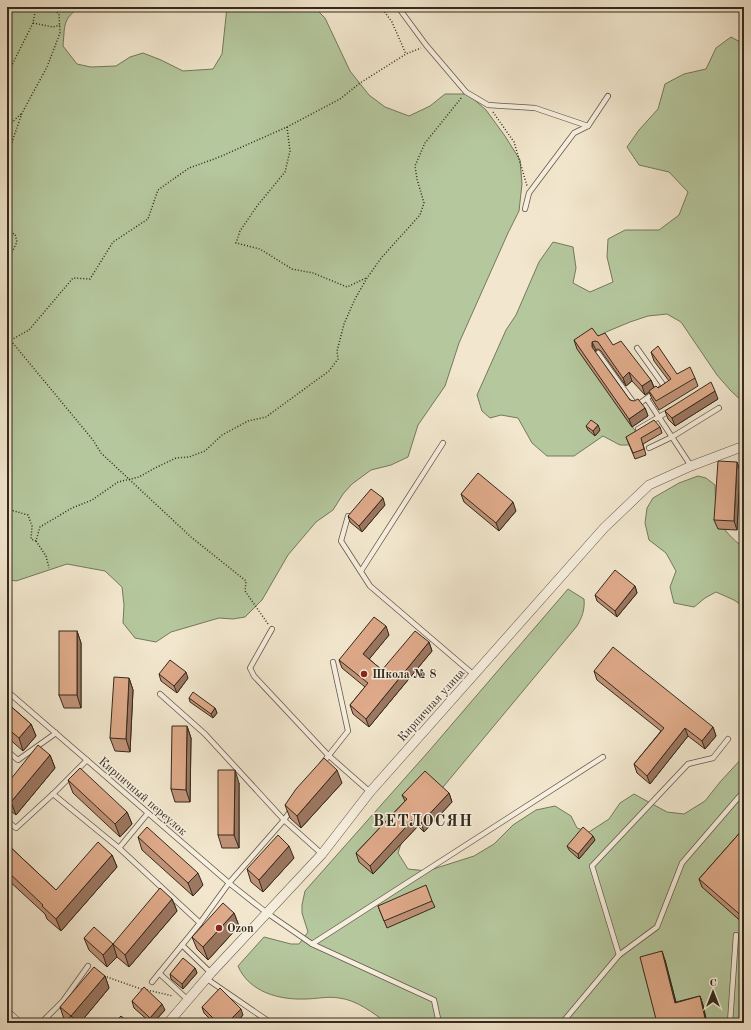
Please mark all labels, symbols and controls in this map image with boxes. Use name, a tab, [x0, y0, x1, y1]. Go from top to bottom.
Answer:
street label: Кирпичная улица	[396, 667, 467, 744]
marker: Школа № 8	[359, 669, 369, 679]
place label: Школа № 8	[372, 669, 437, 681]
street label: Кирпичный переулок	[96, 755, 189, 838]
district label: ВЕТЛОСЯН	[373, 814, 473, 830]
marker: Ozon	[214, 923, 224, 933]
place label: Ozon	[227, 923, 254, 935]
north arrow	[693, 972, 733, 1012]
text: С	[709, 978, 717, 989]

